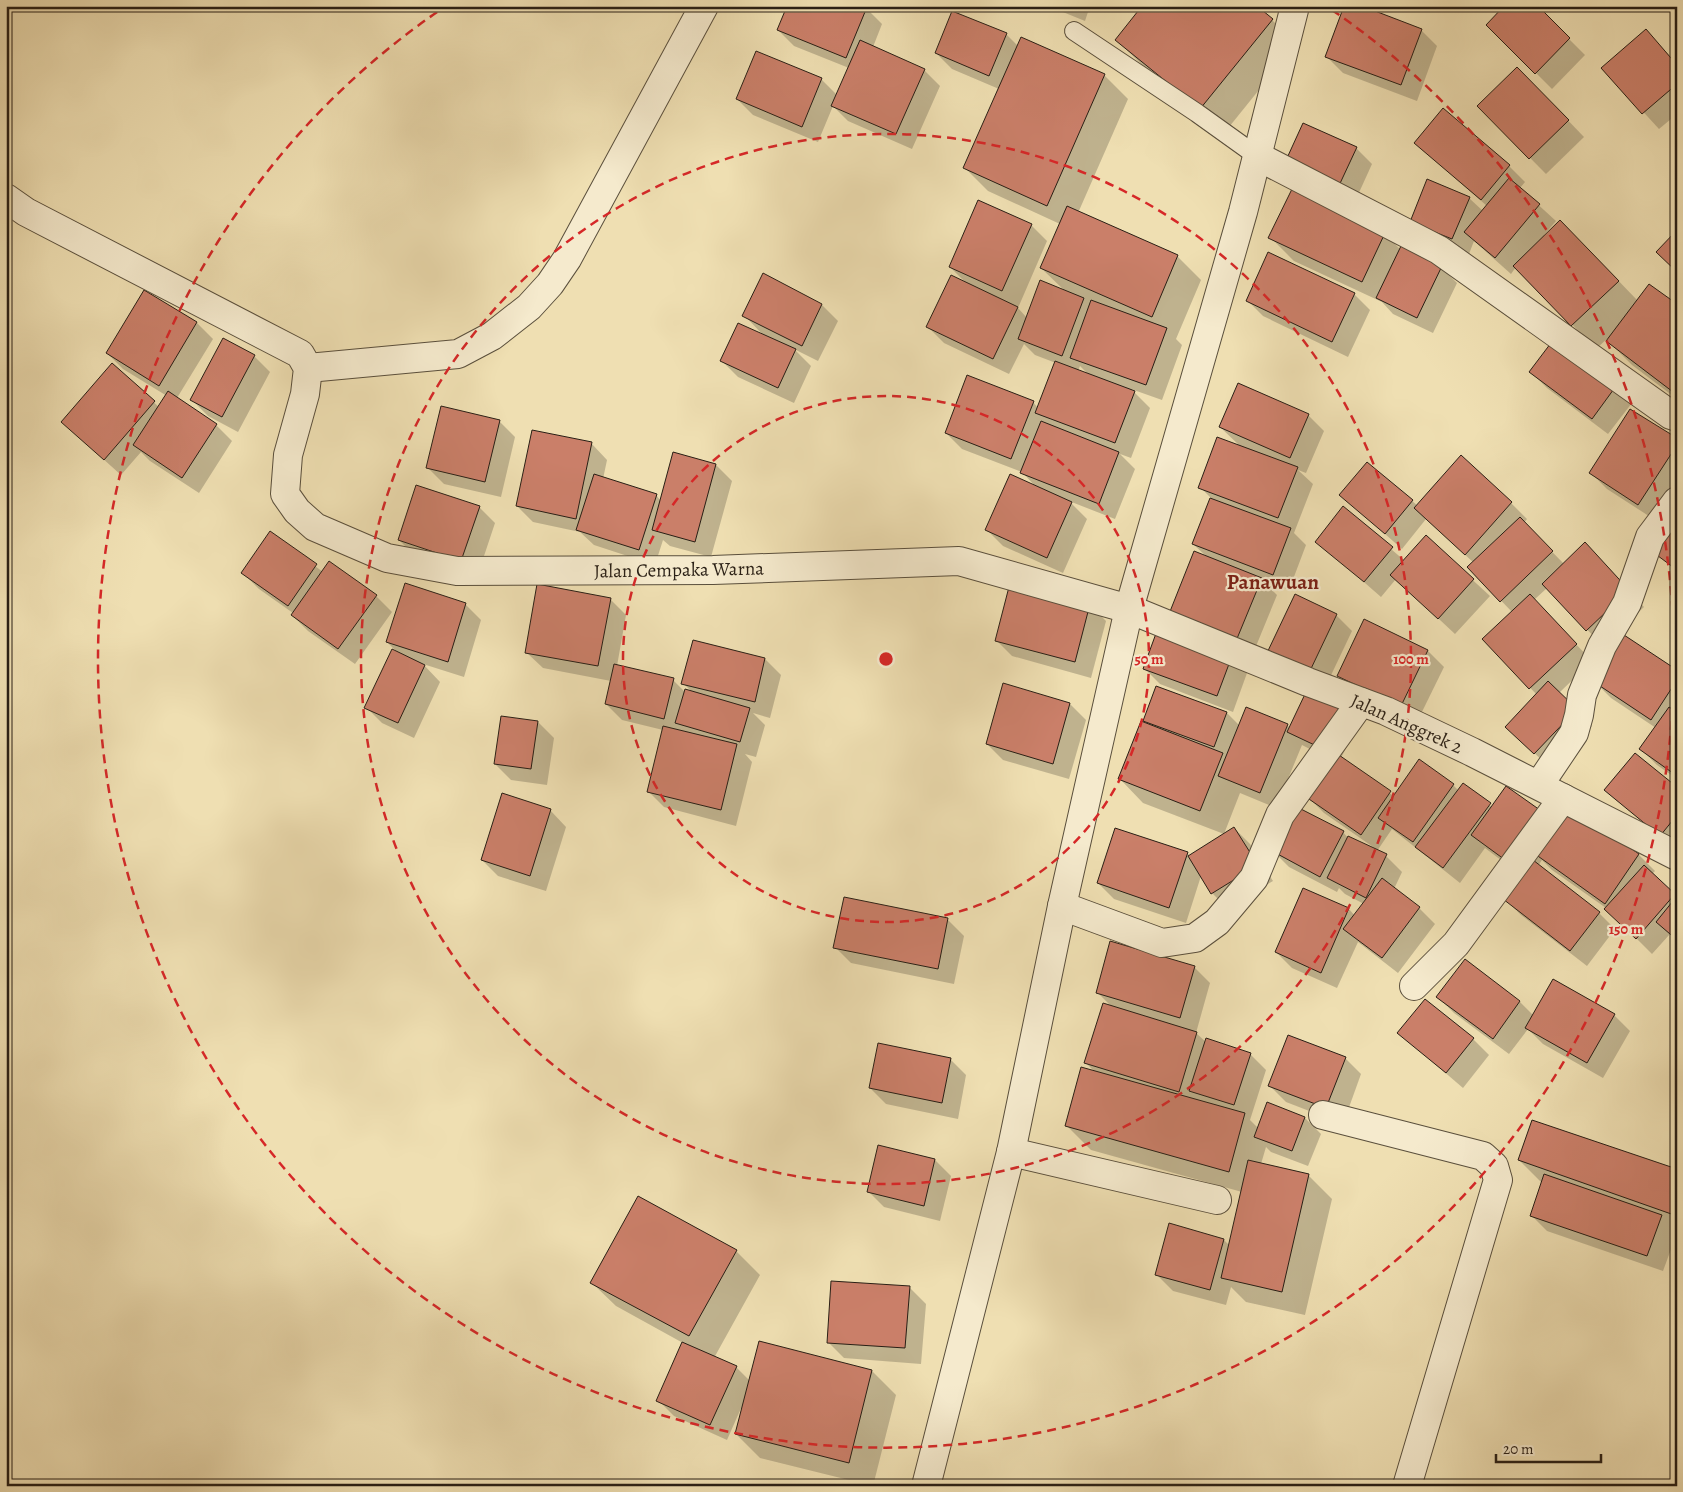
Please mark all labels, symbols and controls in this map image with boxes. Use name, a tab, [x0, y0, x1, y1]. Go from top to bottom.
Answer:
street label: Jalan Cempaka Warna	[594, 556, 764, 584]
district label: Panawuan	[1227, 568, 1319, 596]
text: 50 m	[1134, 649, 1164, 669]
text: 100 m	[1393, 649, 1429, 669]
centre of rings	[877, 650, 895, 668]
street label: Jalan Anggrek 2	[1346, 688, 1467, 760]
text: 150 m	[1609, 919, 1644, 939]
scale bar	[1496, 1432, 1600, 1464]
text: 20 m	[1503, 1439, 1534, 1459]

